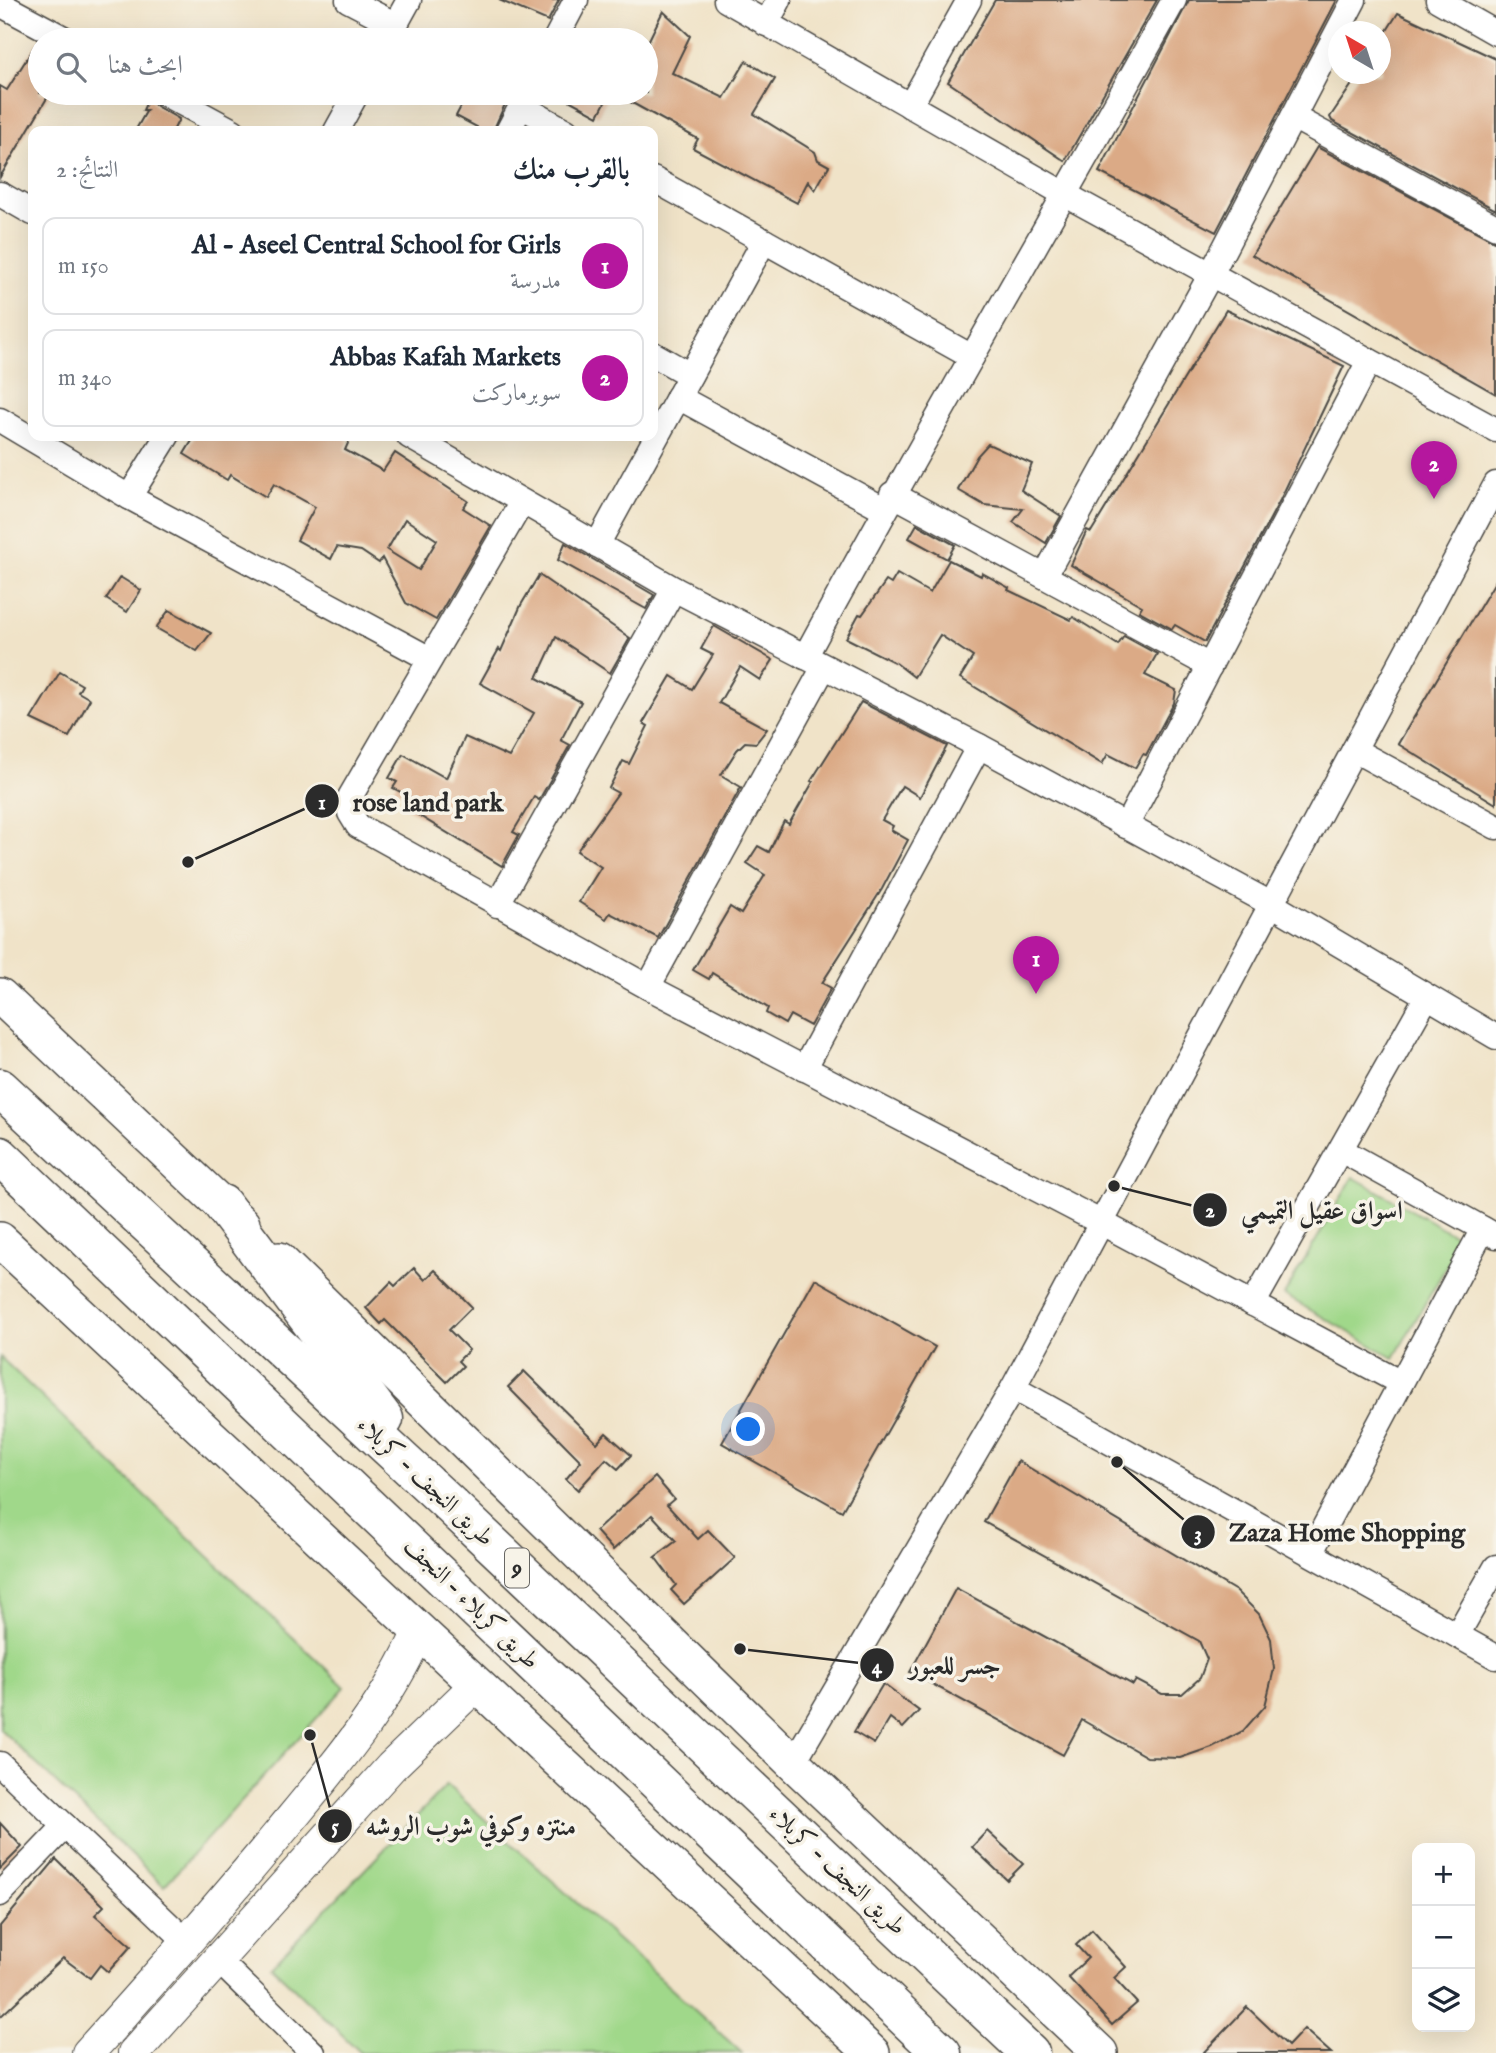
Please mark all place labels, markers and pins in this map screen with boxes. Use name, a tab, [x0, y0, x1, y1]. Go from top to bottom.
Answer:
pin: 2	[1411, 441, 1457, 499]
callout: rose land park	[304, 778, 518, 825]
pin: 1	[1013, 936, 1059, 994]
callout: اسواق عقيل التميمي	[1192, 1186, 1417, 1233]
callout: Zaza Home Shopping	[1180, 1509, 1479, 1556]
callout: جسر للعبور	[860, 1642, 1015, 1689]
callout: منتزه وكوفي شوب الروشه	[317, 1802, 590, 1849]

